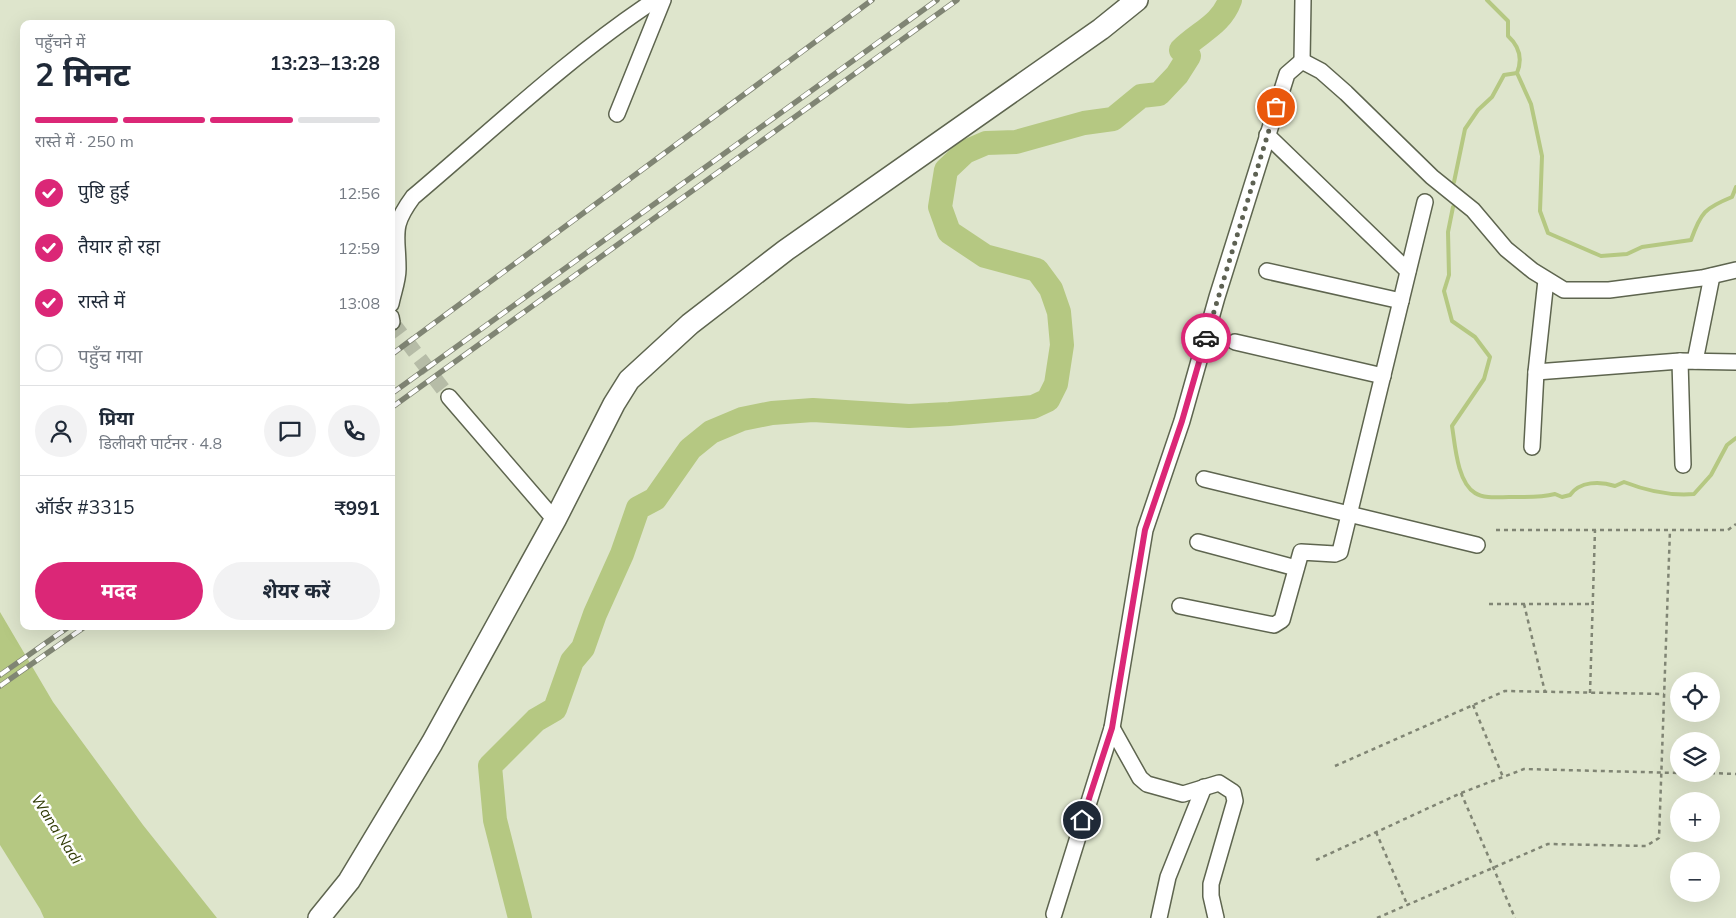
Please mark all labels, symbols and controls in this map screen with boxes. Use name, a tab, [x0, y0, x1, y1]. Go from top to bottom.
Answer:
text: पहुँचने में	[35, 32, 85, 52]
text: 13:23–13:28	[270, 51, 380, 75]
text: 2 मिनट	[35, 54, 130, 94]
pin	[1255, 86, 1297, 128]
icon: bag	[1262, 93, 1290, 121]
text: रास्ते में · 250 m	[35, 131, 134, 151]
icon: check	[35, 179, 63, 207]
text: पुष्टि हुई	[78, 179, 129, 203]
text: 12:56	[338, 183, 380, 203]
icon: check	[35, 234, 63, 262]
text: तैयार हो रहा	[78, 234, 160, 258]
text: 12:59	[338, 238, 380, 258]
icon: check	[35, 289, 63, 317]
text: रास्ते में	[78, 289, 125, 313]
text: 13:08	[338, 293, 380, 313]
courier	[1181, 313, 1231, 363]
icon: car	[1192, 324, 1220, 352]
text: पहुँच गया	[78, 344, 143, 368]
button: person	[35, 405, 87, 457]
button: chat	[264, 405, 316, 457]
button: phone	[328, 405, 380, 457]
text: प्रिया	[99, 406, 134, 430]
text: डिलीवरी पार्टनर · 4.8	[99, 433, 222, 453]
text: ऑर्डर #3315	[35, 495, 134, 519]
text: ₹991	[334, 496, 380, 520]
button: मदद	[35, 562, 203, 620]
button: शेयर करें	[213, 562, 380, 620]
map controls	[1670, 672, 1720, 902]
button: locate	[1670, 672, 1720, 722]
button: layers	[1670, 732, 1720, 782]
water label: Wana Nadi	[27, 791, 87, 868]
button: +	[1670, 792, 1720, 842]
pin	[1061, 799, 1103, 841]
icon: home	[1068, 806, 1096, 834]
button: −	[1670, 852, 1720, 902]

